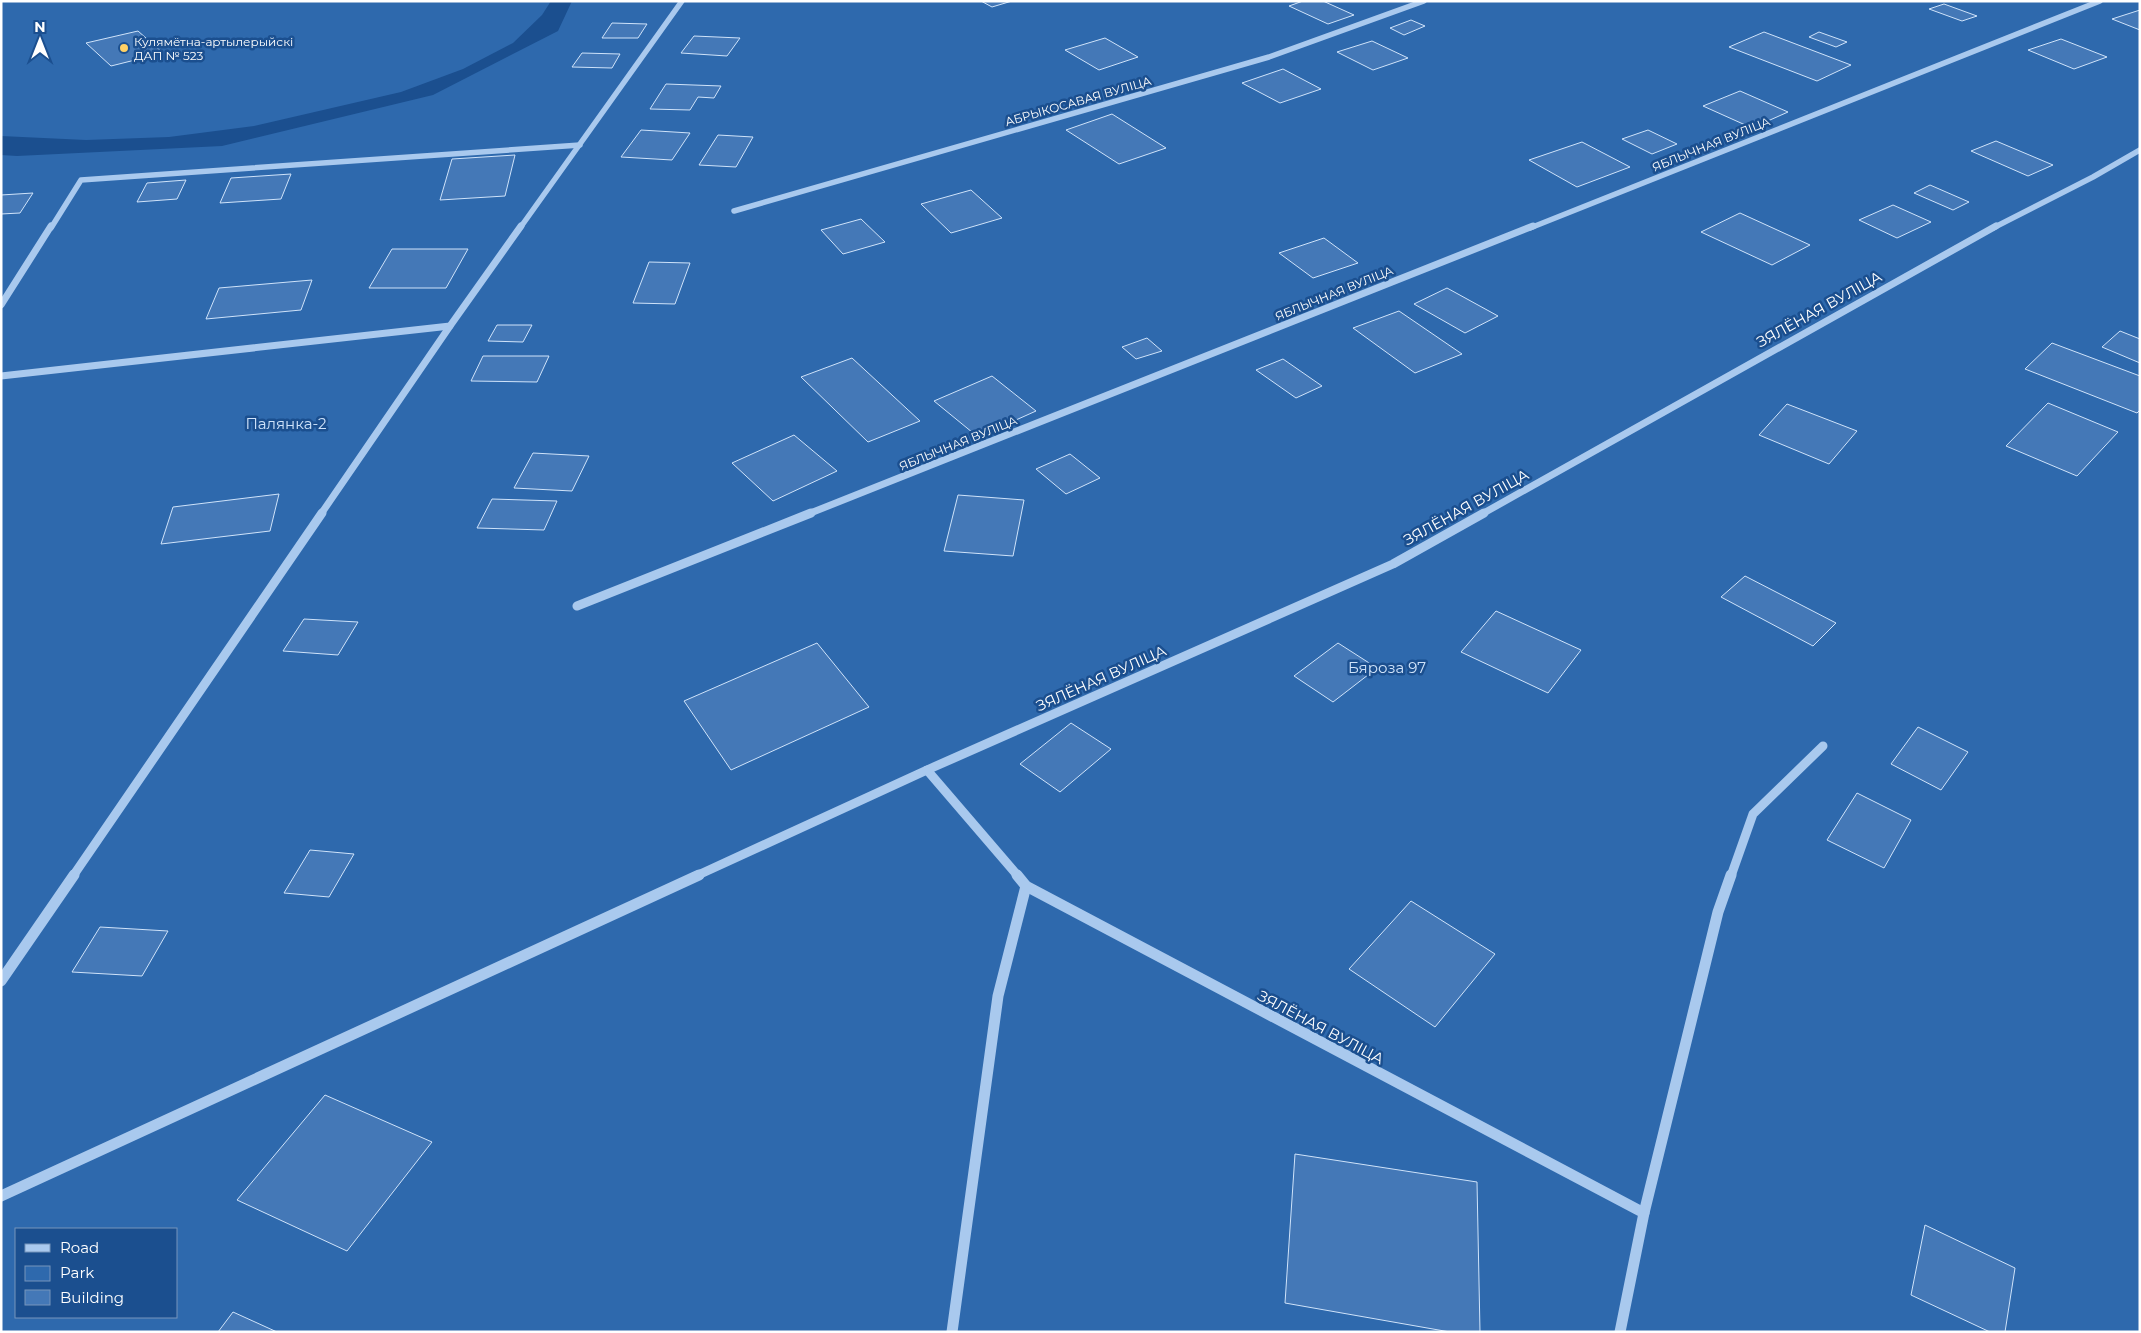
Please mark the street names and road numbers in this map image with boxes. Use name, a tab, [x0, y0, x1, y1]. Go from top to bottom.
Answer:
street label: АБРЫКОСАВАЯ ВУЛІЦА	[1003, 73, 1153, 129]
street label: ЯБЛЫЧНАЯ ВУЛІЦА	[1650, 113, 1772, 175]
street label: ЯБЛЫЧНАЯ ВУЛІЦА	[1273, 262, 1395, 324]
street label: ЗЯЛЁНАЯ ВУЛІЦА	[1753, 267, 1885, 351]
street label: ЯБЛЫЧНАЯ ВУЛІЦА	[897, 412, 1019, 474]
street label: ЗЯЛЁНАЯ ВУЛІЦА	[1400, 465, 1532, 549]
street label: ЗЯЛЁНАЯ ВУЛІЦА	[1033, 641, 1169, 715]
street label: ЗЯЛЁНАЯ ВУЛІЦА	[1255, 986, 1387, 1068]

